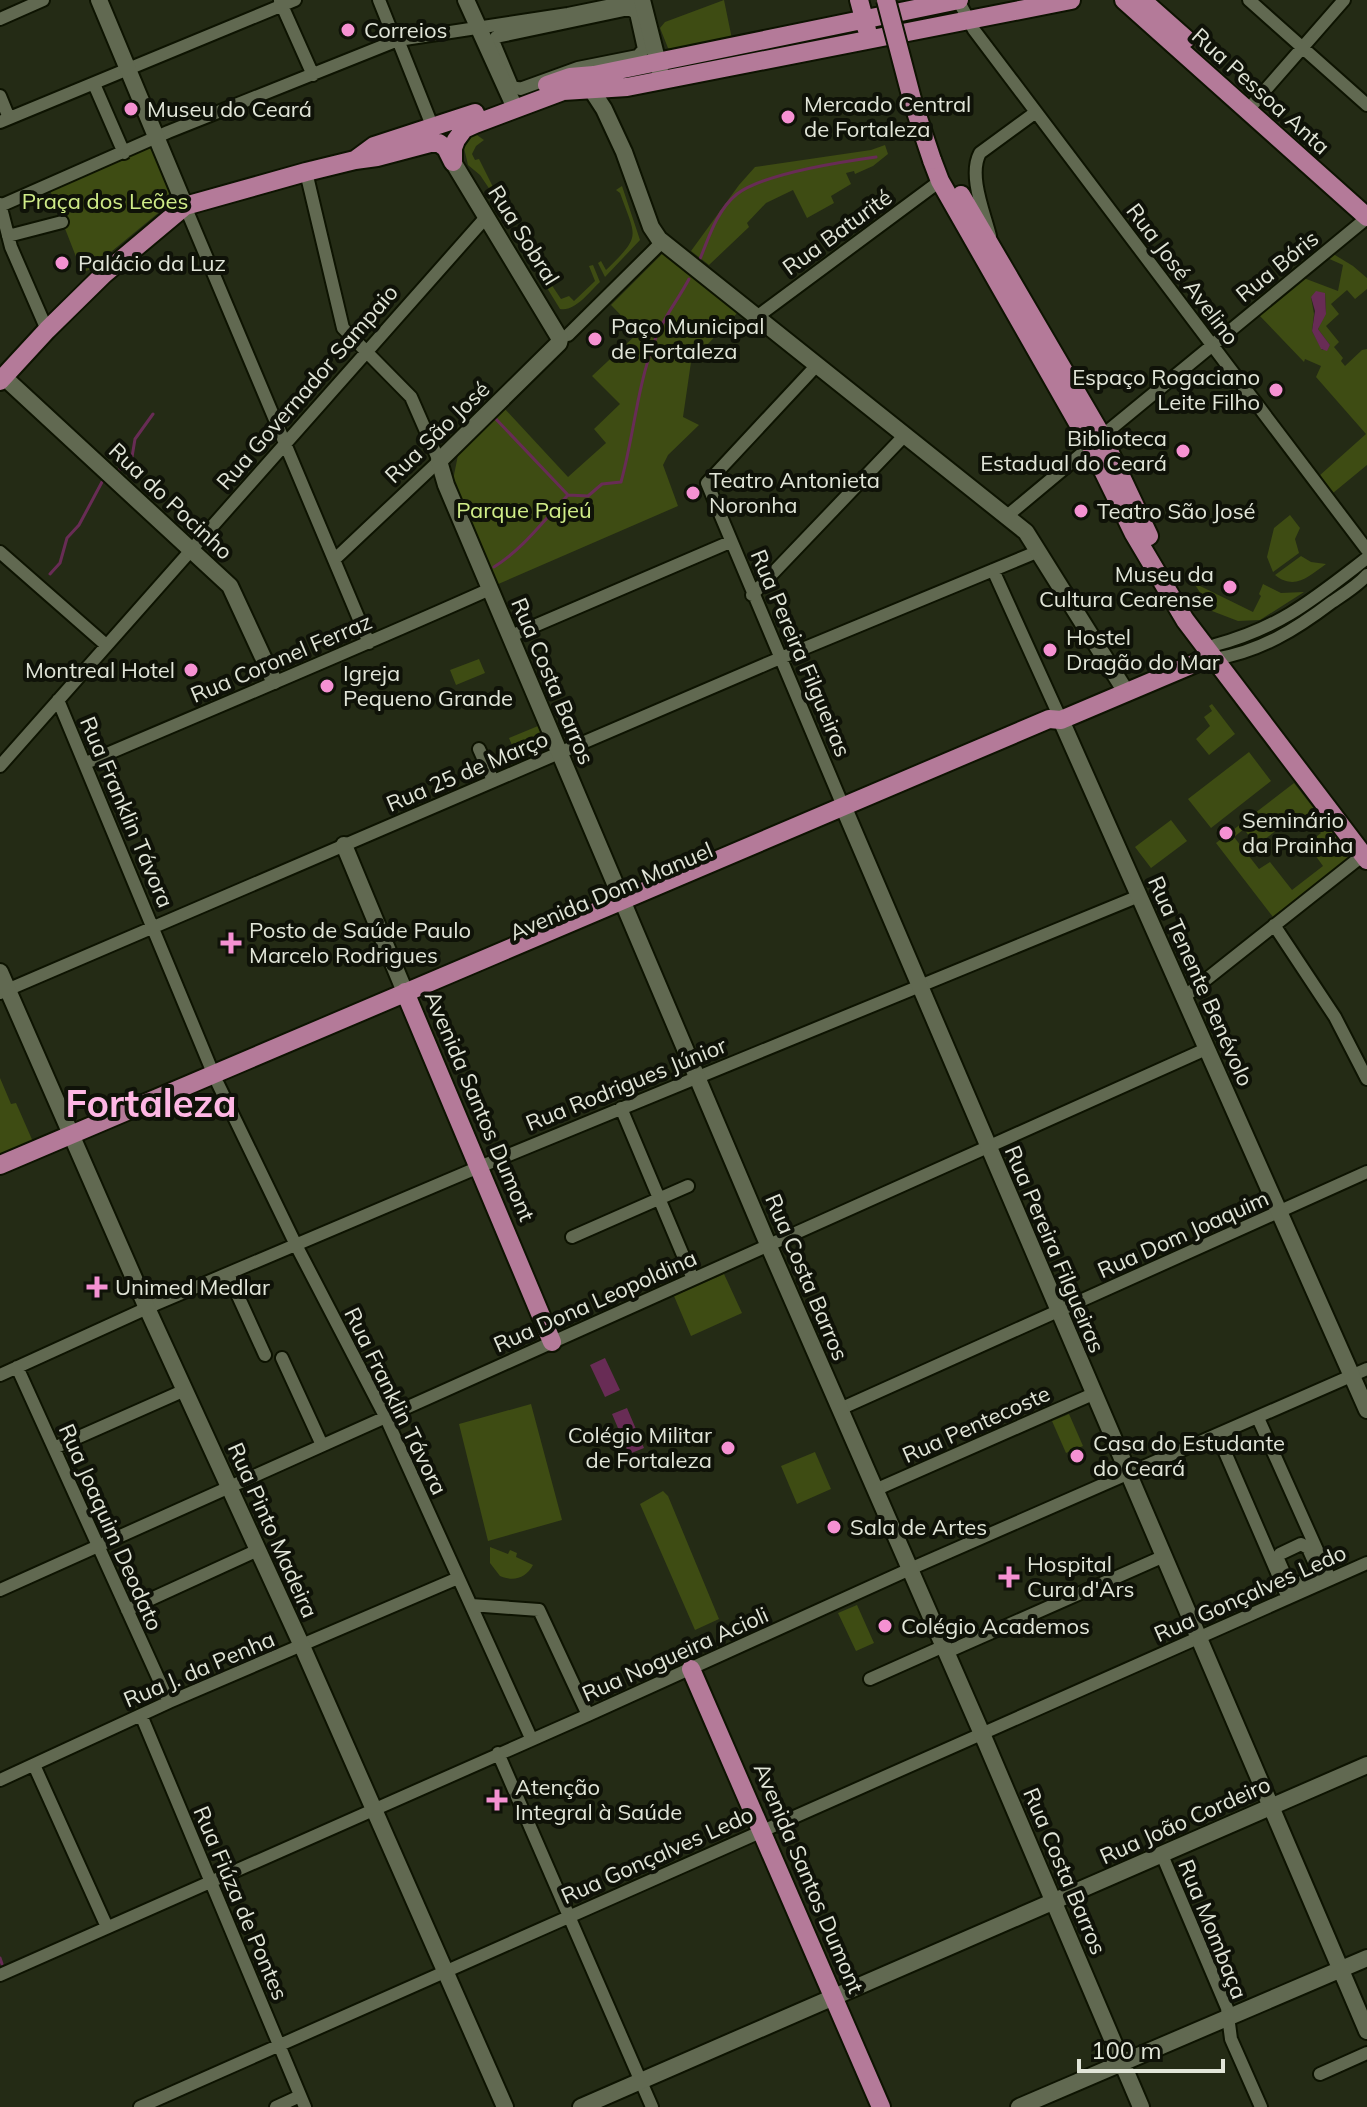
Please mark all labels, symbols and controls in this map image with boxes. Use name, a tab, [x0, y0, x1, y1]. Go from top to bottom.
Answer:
place label: Correios	[364, 16, 447, 44]
marker: Correios	[339, 21, 357, 39]
street label: Rua Pessoa Anta	[1186, 22, 1336, 160]
place label: Mercado Central de Fortaleza	[804, 90, 971, 143]
place label: Museu do Ceará	[147, 95, 312, 123]
marker: Museu do Ceará	[122, 100, 140, 118]
marker: Mercado Central de Fortaleza	[779, 108, 797, 126]
street label: Rua Sobral	[482, 180, 566, 290]
street label: Rua Baturité	[777, 183, 897, 281]
park label: Praça dos Leões	[22, 187, 188, 215]
street label: Rua José Avelino	[1121, 198, 1245, 350]
street label: Rua Bóris	[1230, 224, 1324, 308]
place label: Palácio da Luz	[78, 249, 226, 277]
marker: Palácio da Luz	[53, 254, 71, 272]
street label: Rua Governador Sampaio	[210, 279, 404, 495]
place label: Paço Municipal de Fortaleza	[611, 312, 764, 365]
marker: Paço Municipal de Fortaleza	[586, 330, 604, 348]
place label: Espaço Rogaciano Leite Filho	[1072, 363, 1260, 416]
street label: Rua São José	[379, 375, 495, 489]
marker: Espaço Rogaciano Leite Filho	[1267, 381, 1285, 399]
place label: Biblioteca Estadual do Ceará	[980, 424, 1167, 477]
street label: Rua do Pocinho	[103, 436, 239, 566]
marker: Biblioteca Estadual do Ceará	[1174, 442, 1192, 460]
place label: Teatro Antonieta Noronha	[709, 466, 880, 519]
marker: Teatro Antonieta Noronha	[684, 484, 702, 502]
park label: Parque Pajeú	[456, 496, 592, 524]
place label: Teatro São José	[1097, 497, 1256, 525]
marker: Teatro São José	[1072, 502, 1090, 520]
street label: Rua Pereira Filgueiras	[745, 545, 857, 761]
place label: Museu da Cultura Cearense	[1039, 560, 1214, 613]
marker: Museu da Cultura Cearense	[1221, 578, 1239, 596]
street label: Rua Costa Barros	[505, 593, 601, 769]
street label: Rua Coronel Ferraz	[186, 607, 376, 709]
place label: Hostel Dragão do Mar	[1066, 623, 1220, 676]
marker: Hostel Dragão do Mar	[1041, 641, 1059, 659]
place label: Montreal Hotel	[25, 656, 175, 684]
place label: Igreja Pequeno Grande	[343, 659, 513, 712]
marker: Montreal Hotel	[182, 661, 200, 679]
marker: Igreja Pequeno Grande	[318, 677, 336, 695]
street label: Rua Franklin Távora	[74, 712, 180, 912]
street label: Rua 25 de Março	[382, 724, 552, 818]
place label: Seminário da Prainha	[1242, 806, 1354, 859]
marker: Seminário da Prainha	[1217, 824, 1235, 842]
street label: Avenida Dom Manuel	[505, 835, 717, 947]
street label: Rua Tenente Benévolo	[1142, 872, 1260, 1090]
place label: Posto de Saúde Paulo Marcelo Rodrigues	[249, 916, 471, 969]
marker: Posto de Saúde Paulo Marcelo Rodrigues	[220, 932, 242, 954]
street label: Avenida Santos Dumont	[419, 987, 541, 1226]
street label: Rua Rodrigues Júnior	[522, 1031, 730, 1137]
district label: Fortaleza	[65, 1079, 237, 1127]
street label: Rua Pereira Filgueiras	[999, 1141, 1111, 1357]
street label: Rua Dom Joaquim	[1093, 1184, 1273, 1284]
street label: Rua Costa Barros	[759, 1189, 855, 1365]
street label: Rua Dona Leopoldina	[489, 1244, 701, 1358]
place label: Unimed Medlar	[115, 1273, 270, 1301]
marker: Unimed Medlar	[86, 1276, 108, 1298]
street label: Rua Franklin Távora	[338, 1303, 454, 1499]
street label: Rua Pentecoste	[898, 1379, 1054, 1469]
street label: Rua Joaquim Deodato	[53, 1419, 169, 1635]
place label: Colégio Militar de Fortaleza	[568, 1421, 712, 1474]
place label: Casa do Estudante do Ceará	[1093, 1429, 1285, 1482]
street label: Rua Pinto Madeira	[222, 1438, 324, 1622]
marker: Colégio Militar de Fortaleza	[719, 1439, 737, 1457]
marker: Casa do Estudante do Ceará	[1068, 1447, 1086, 1465]
place label: Sala de Artes	[850, 1513, 987, 1541]
marker: Sala de Artes	[825, 1518, 843, 1536]
street label: Rua Gonçalves Ledo	[1150, 1538, 1350, 1648]
place label: Hospital Cura d'Ars	[1027, 1550, 1134, 1603]
marker: Hospital Cura d'Ars	[998, 1566, 1020, 1588]
street label: Rua Nogueira Acioli	[577, 1600, 773, 1708]
place label: Colégio Academos	[901, 1612, 1090, 1640]
marker: Colégio Academos	[876, 1617, 894, 1635]
street label: Rua J. da Penha	[119, 1625, 279, 1713]
street label: Avenida Santos Dumont	[748, 1759, 870, 1998]
street label: Rua João Cordeiro	[1095, 1770, 1275, 1870]
place label: Atenção Integral à Saúde	[515, 1773, 682, 1826]
street label: Rua Costa Barros	[1017, 1783, 1113, 1959]
marker: Atenção Integral à Saúde	[486, 1789, 508, 1811]
street label: Rua Gonçalves Ledo	[557, 1800, 757, 1910]
street label: Rua Fiúza de Pontes	[187, 1802, 295, 2004]
street label: Rua Mombaça	[1172, 1855, 1254, 2003]
scale bar	[1079, 2023, 1223, 2073]
text: 100 m	[1091, 2035, 1162, 2065]

